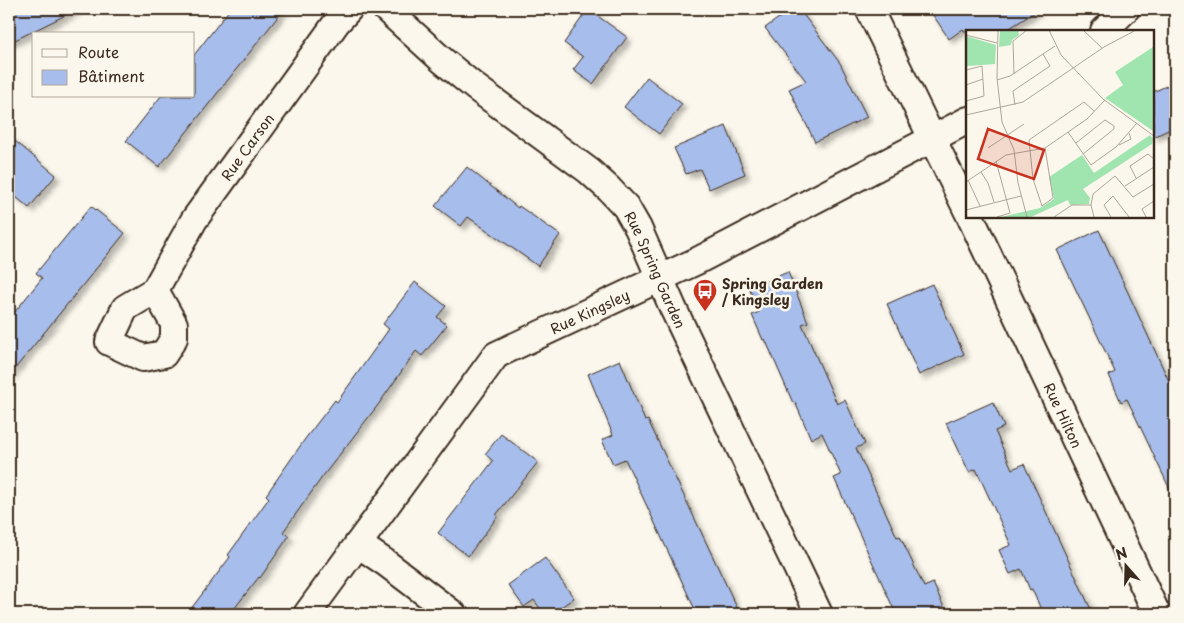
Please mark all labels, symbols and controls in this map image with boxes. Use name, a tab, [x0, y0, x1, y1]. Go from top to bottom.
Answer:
inset map	[966, 30, 1154, 218]
legend	[32, 32, 195, 98]
text: Route	[78, 40, 119, 63]
text: Bâtiment	[78, 64, 145, 87]
street label: Rue Carson	[216, 109, 278, 185]
street label: Rue Spring Garden	[620, 207, 692, 332]
place label: Spring Garden / Kingsley	[721, 273, 823, 310]
bus stop icon: Spring Garden / Kingsley	[692, 278, 718, 312]
street label: Rue Kingsley	[547, 284, 633, 339]
street label: Rue Hilton	[1039, 379, 1088, 451]
north arrow	[1102, 540, 1152, 590]
text: N	[1113, 542, 1130, 565]

